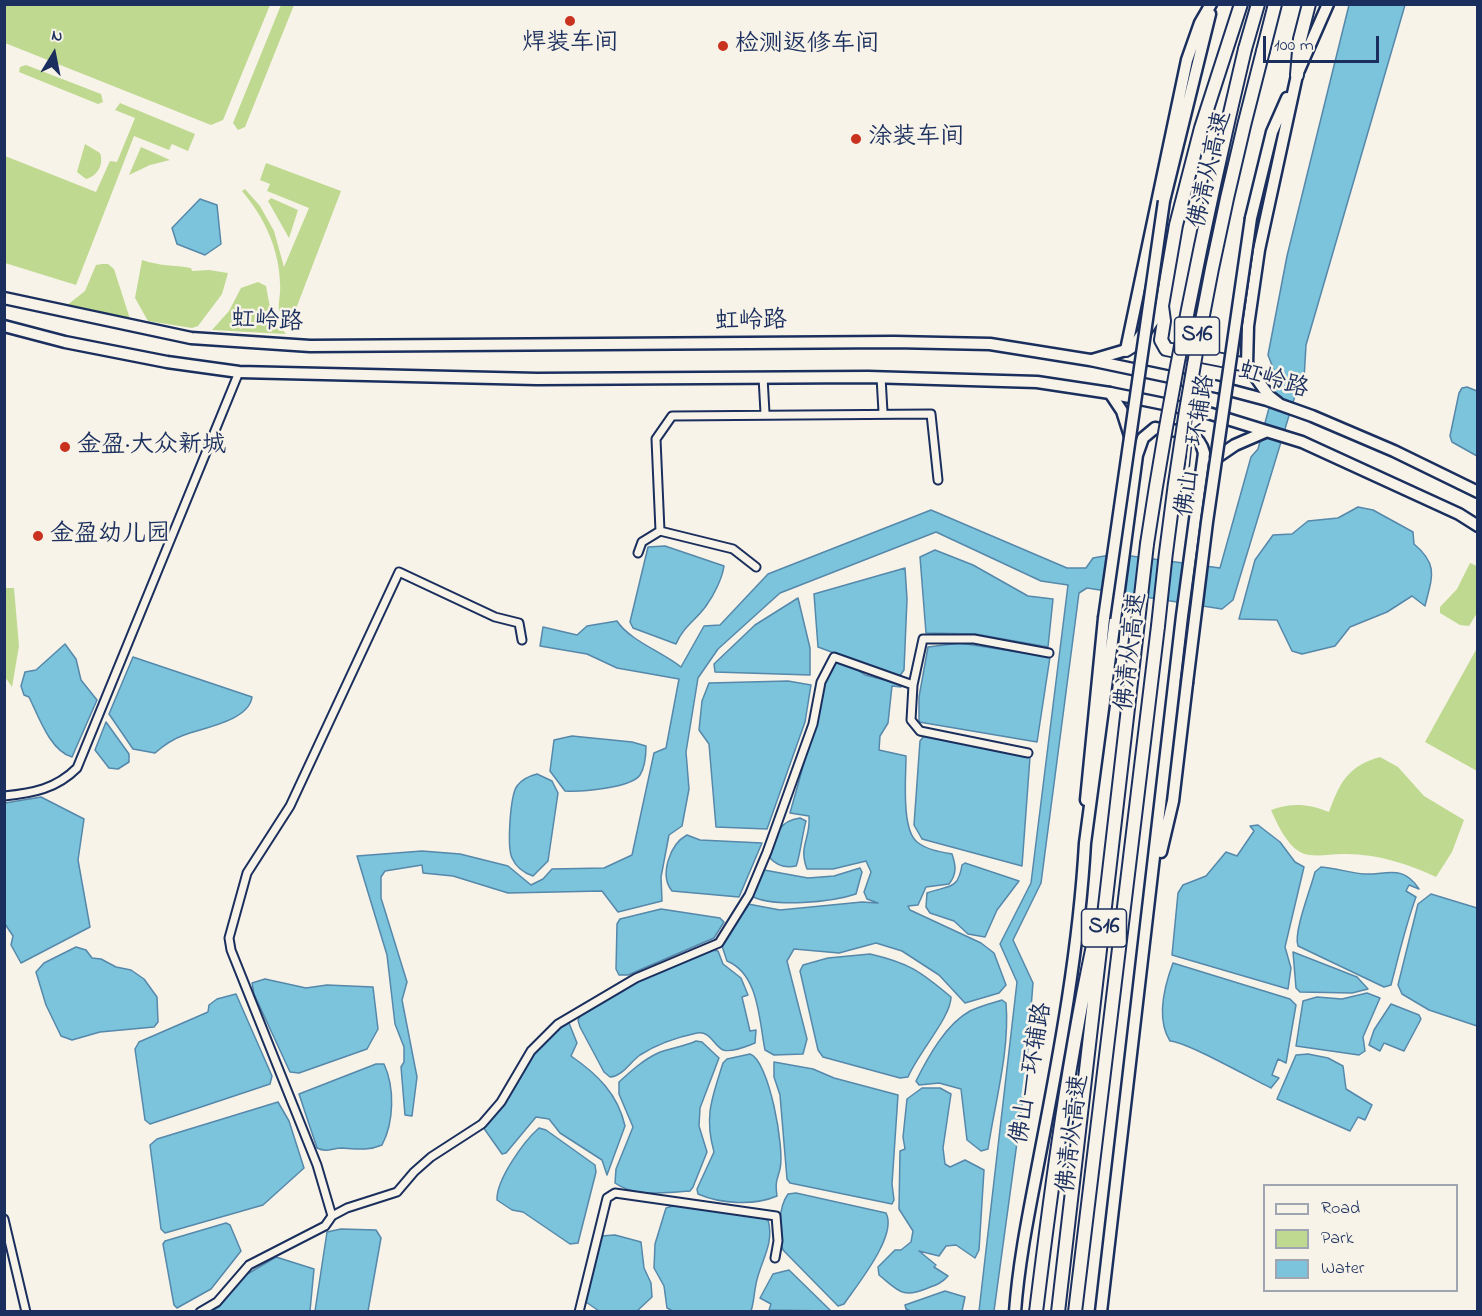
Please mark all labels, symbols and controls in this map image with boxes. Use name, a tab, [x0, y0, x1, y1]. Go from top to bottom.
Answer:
marker: 焊装车间	[563, 14, 577, 28]
north arrow	[24, 24, 84, 84]
text: N	[50, 24, 65, 49]
scale bar	[1266, 24, 1382, 62]
place label: 焊装车间	[522, 31, 618, 59]
place label: 检测返修车间	[735, 32, 879, 60]
text: 100 m	[1274, 33, 1314, 59]
marker: 检测返修车间	[716, 39, 730, 53]
street label: 佛清从高速	[1184, 108, 1240, 232]
place label: 涂装车间	[868, 125, 964, 153]
marker: 涂装车间	[849, 132, 863, 146]
street label: 虹岭路	[230, 307, 304, 339]
street label: 虹岭路	[715, 308, 787, 338]
road number: S16	[1174, 317, 1220, 355]
street label: 虹岭路	[1234, 358, 1312, 406]
street label: 佛山一环辅路	[1172, 373, 1222, 519]
place label: 金盈·大众新城	[77, 433, 226, 461]
marker: 金盈·大众新城	[58, 440, 72, 454]
place label: 金盈幼儿园	[50, 522, 170, 550]
marker: 金盈幼儿园	[31, 529, 45, 543]
street label: 佛清从高速	[1111, 591, 1155, 713]
road number: S16	[1082, 909, 1126, 947]
street label: 佛山一环辅路	[1006, 1001, 1060, 1147]
street label: 佛清从高速	[1053, 1073, 1097, 1195]
legend	[1263, 1184, 1458, 1292]
text: Road	[1321, 1196, 1360, 1222]
text: Park	[1321, 1226, 1354, 1252]
text: Water	[1321, 1256, 1364, 1282]

